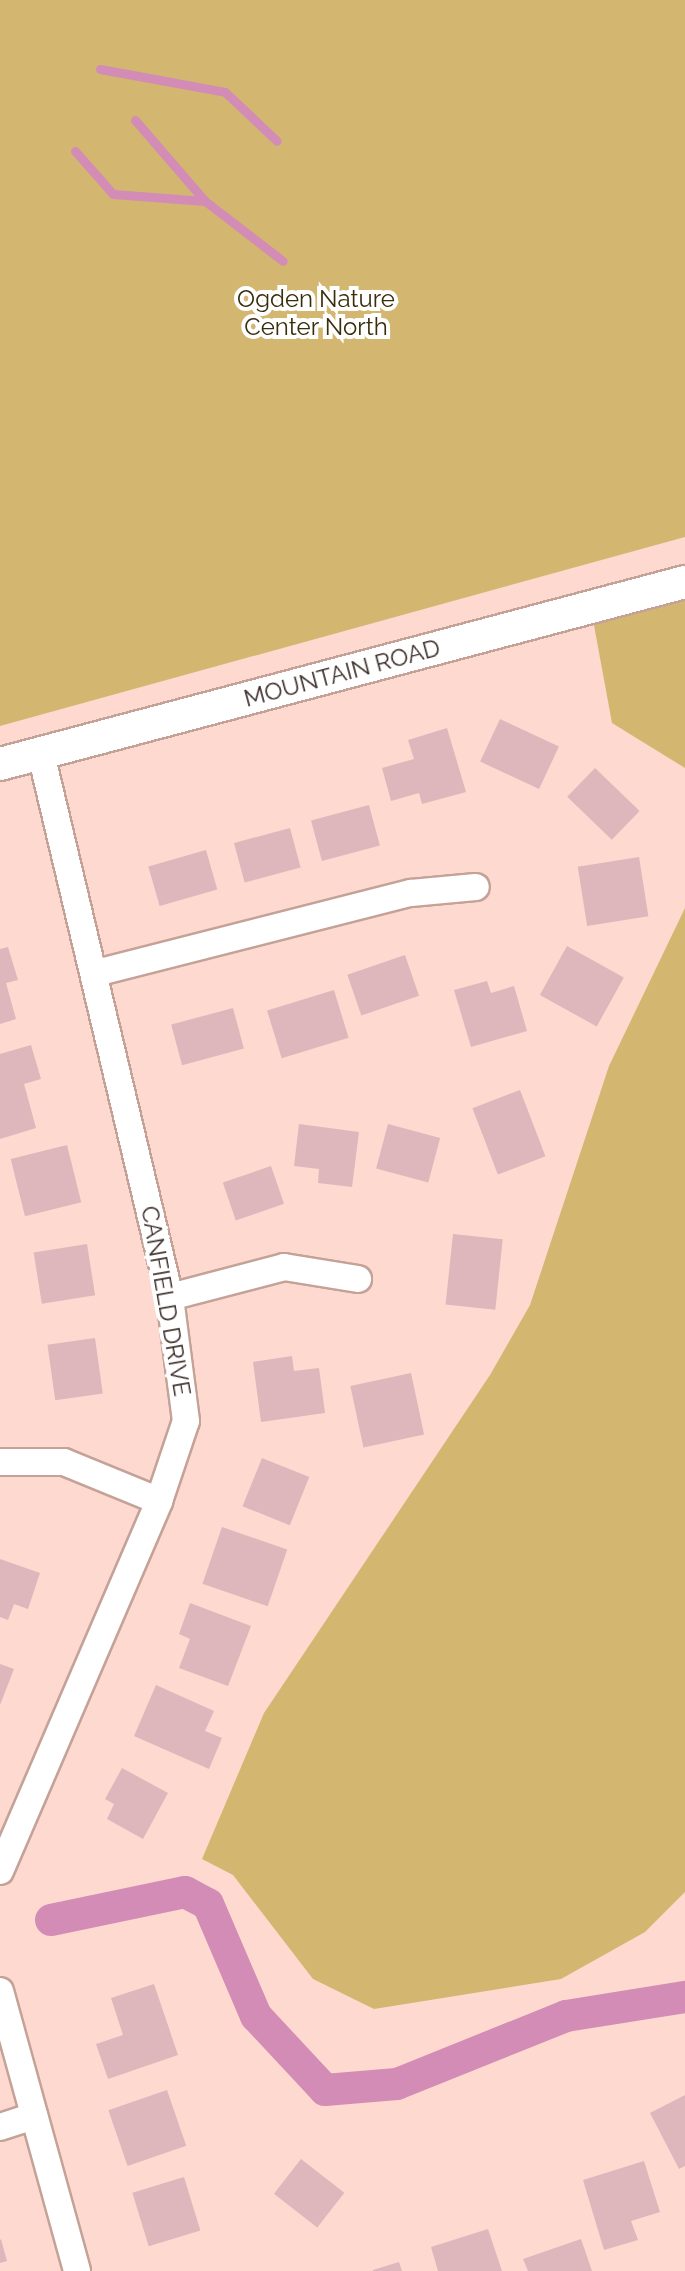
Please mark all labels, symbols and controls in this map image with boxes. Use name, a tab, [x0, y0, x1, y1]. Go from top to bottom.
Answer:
park label: Ogden Nature Center North	[237, 285, 395, 341]
street label: MOUNTAIN ROAD	[241, 633, 443, 713]
street label: CANFIELD DRIVE	[135, 1204, 197, 1398]

